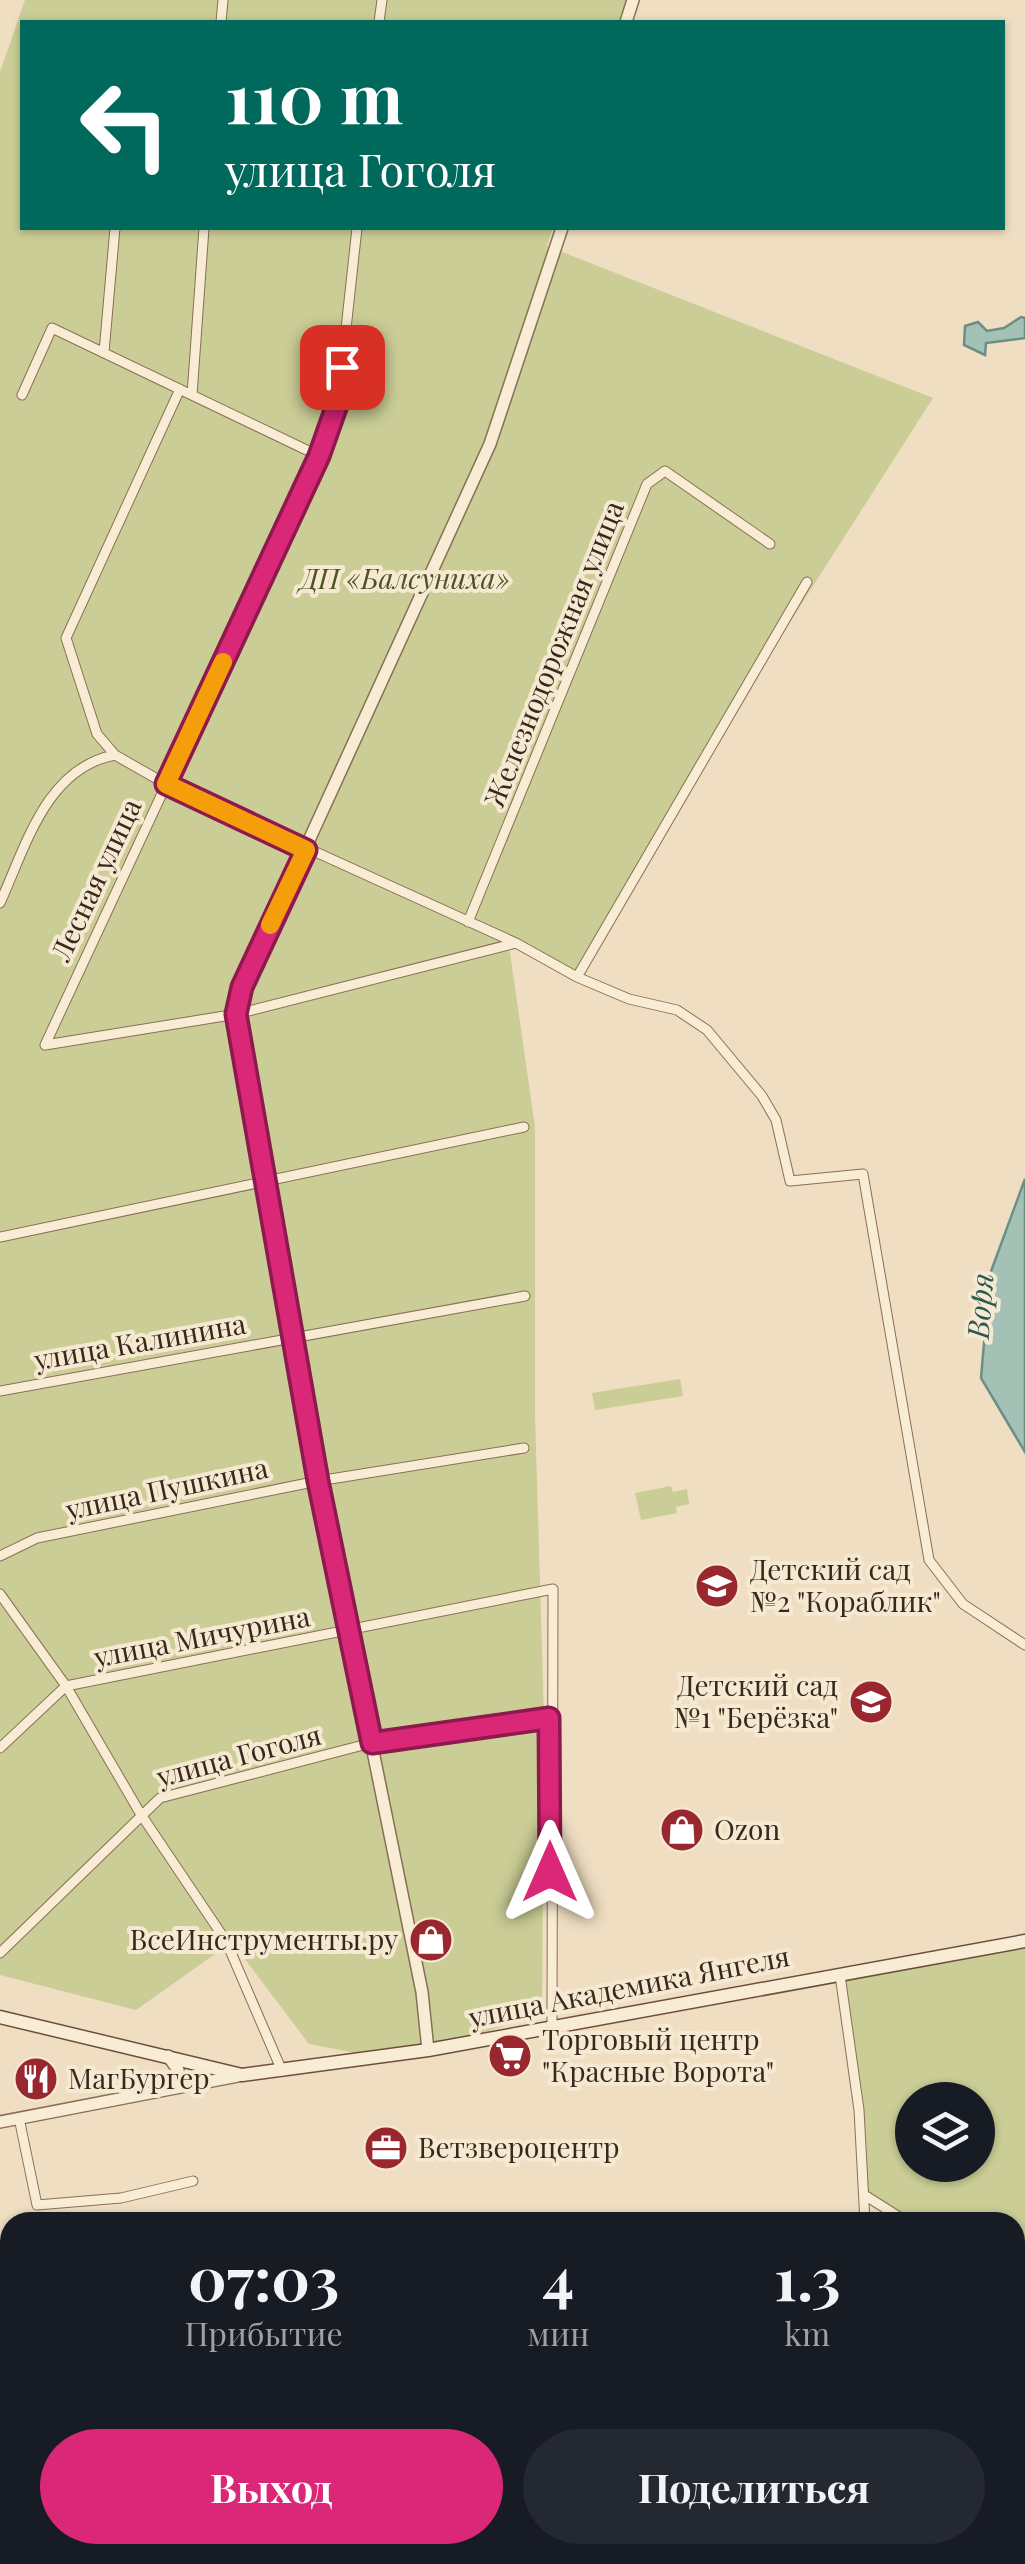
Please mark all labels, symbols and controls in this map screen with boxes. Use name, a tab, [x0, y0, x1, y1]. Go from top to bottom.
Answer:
text: 110 m	[225, 48, 403, 142]
icon: left	[60, 60, 190, 190]
text: улица Гоголя	[225, 138, 496, 198]
pin	[300, 325, 385, 410]
icon: arrive	[315, 340, 370, 395]
street label: Железнодорожная улица	[474, 495, 631, 812]
park label: ДП «Балсуниха»	[295, 559, 510, 596]
street label: Лесная улица	[40, 792, 148, 967]
water label: Воря	[957, 1271, 1001, 1341]
street label: улица Калинина	[30, 1304, 249, 1378]
street label: улица Пушкина	[61, 1448, 271, 1527]
place label: Детский сад №2 "Кораблик"	[750, 1550, 941, 1619]
school or university icon: Детский сад №2 "Кораблик"	[694, 1563, 740, 1609]
street label: улица Мичурина	[90, 1596, 313, 1675]
place label: Детский сад №1 "Берёзка"	[674, 1666, 838, 1735]
school or university icon: Детский сад №1 "Берёзка"	[848, 1679, 894, 1725]
street label: улица Гоголя	[151, 1715, 325, 1795]
shop icon: Ozon	[659, 1807, 705, 1853]
place label: Ozon	[714, 1810, 780, 1847]
position arrow	[498, 1820, 602, 1924]
shop icon: ВсеИнструменты.ру	[408, 1917, 454, 1963]
place label: ВсеИнструменты.ру	[130, 1920, 398, 1957]
street label: улица Академика Янгеля	[464, 1936, 792, 2035]
place label: Торговый центр "Красные Ворота"	[542, 2020, 774, 2089]
supermarket icon: Торговый центр "Красные Ворота"	[487, 2033, 533, 2079]
restaurant icon: МагБургер	[13, 2056, 59, 2102]
place label: МагБургер	[68, 2059, 210, 2096]
map controls	[895, 2082, 995, 2182]
button: layers	[895, 2082, 995, 2182]
office icon: Ветзвероцентр	[363, 2125, 409, 2171]
place label: Ветзвероцентр	[418, 2128, 620, 2165]
text: 07:03	[188, 2236, 339, 2316]
text: 4	[543, 2236, 574, 2316]
text: 1.3	[774, 2236, 841, 2316]
text: Прибытие	[184, 2311, 343, 2354]
text: мин	[527, 2311, 590, 2354]
text: km	[784, 2311, 830, 2354]
button: Выход	[40, 2429, 503, 2544]
button: Поделиться	[523, 2429, 985, 2544]

